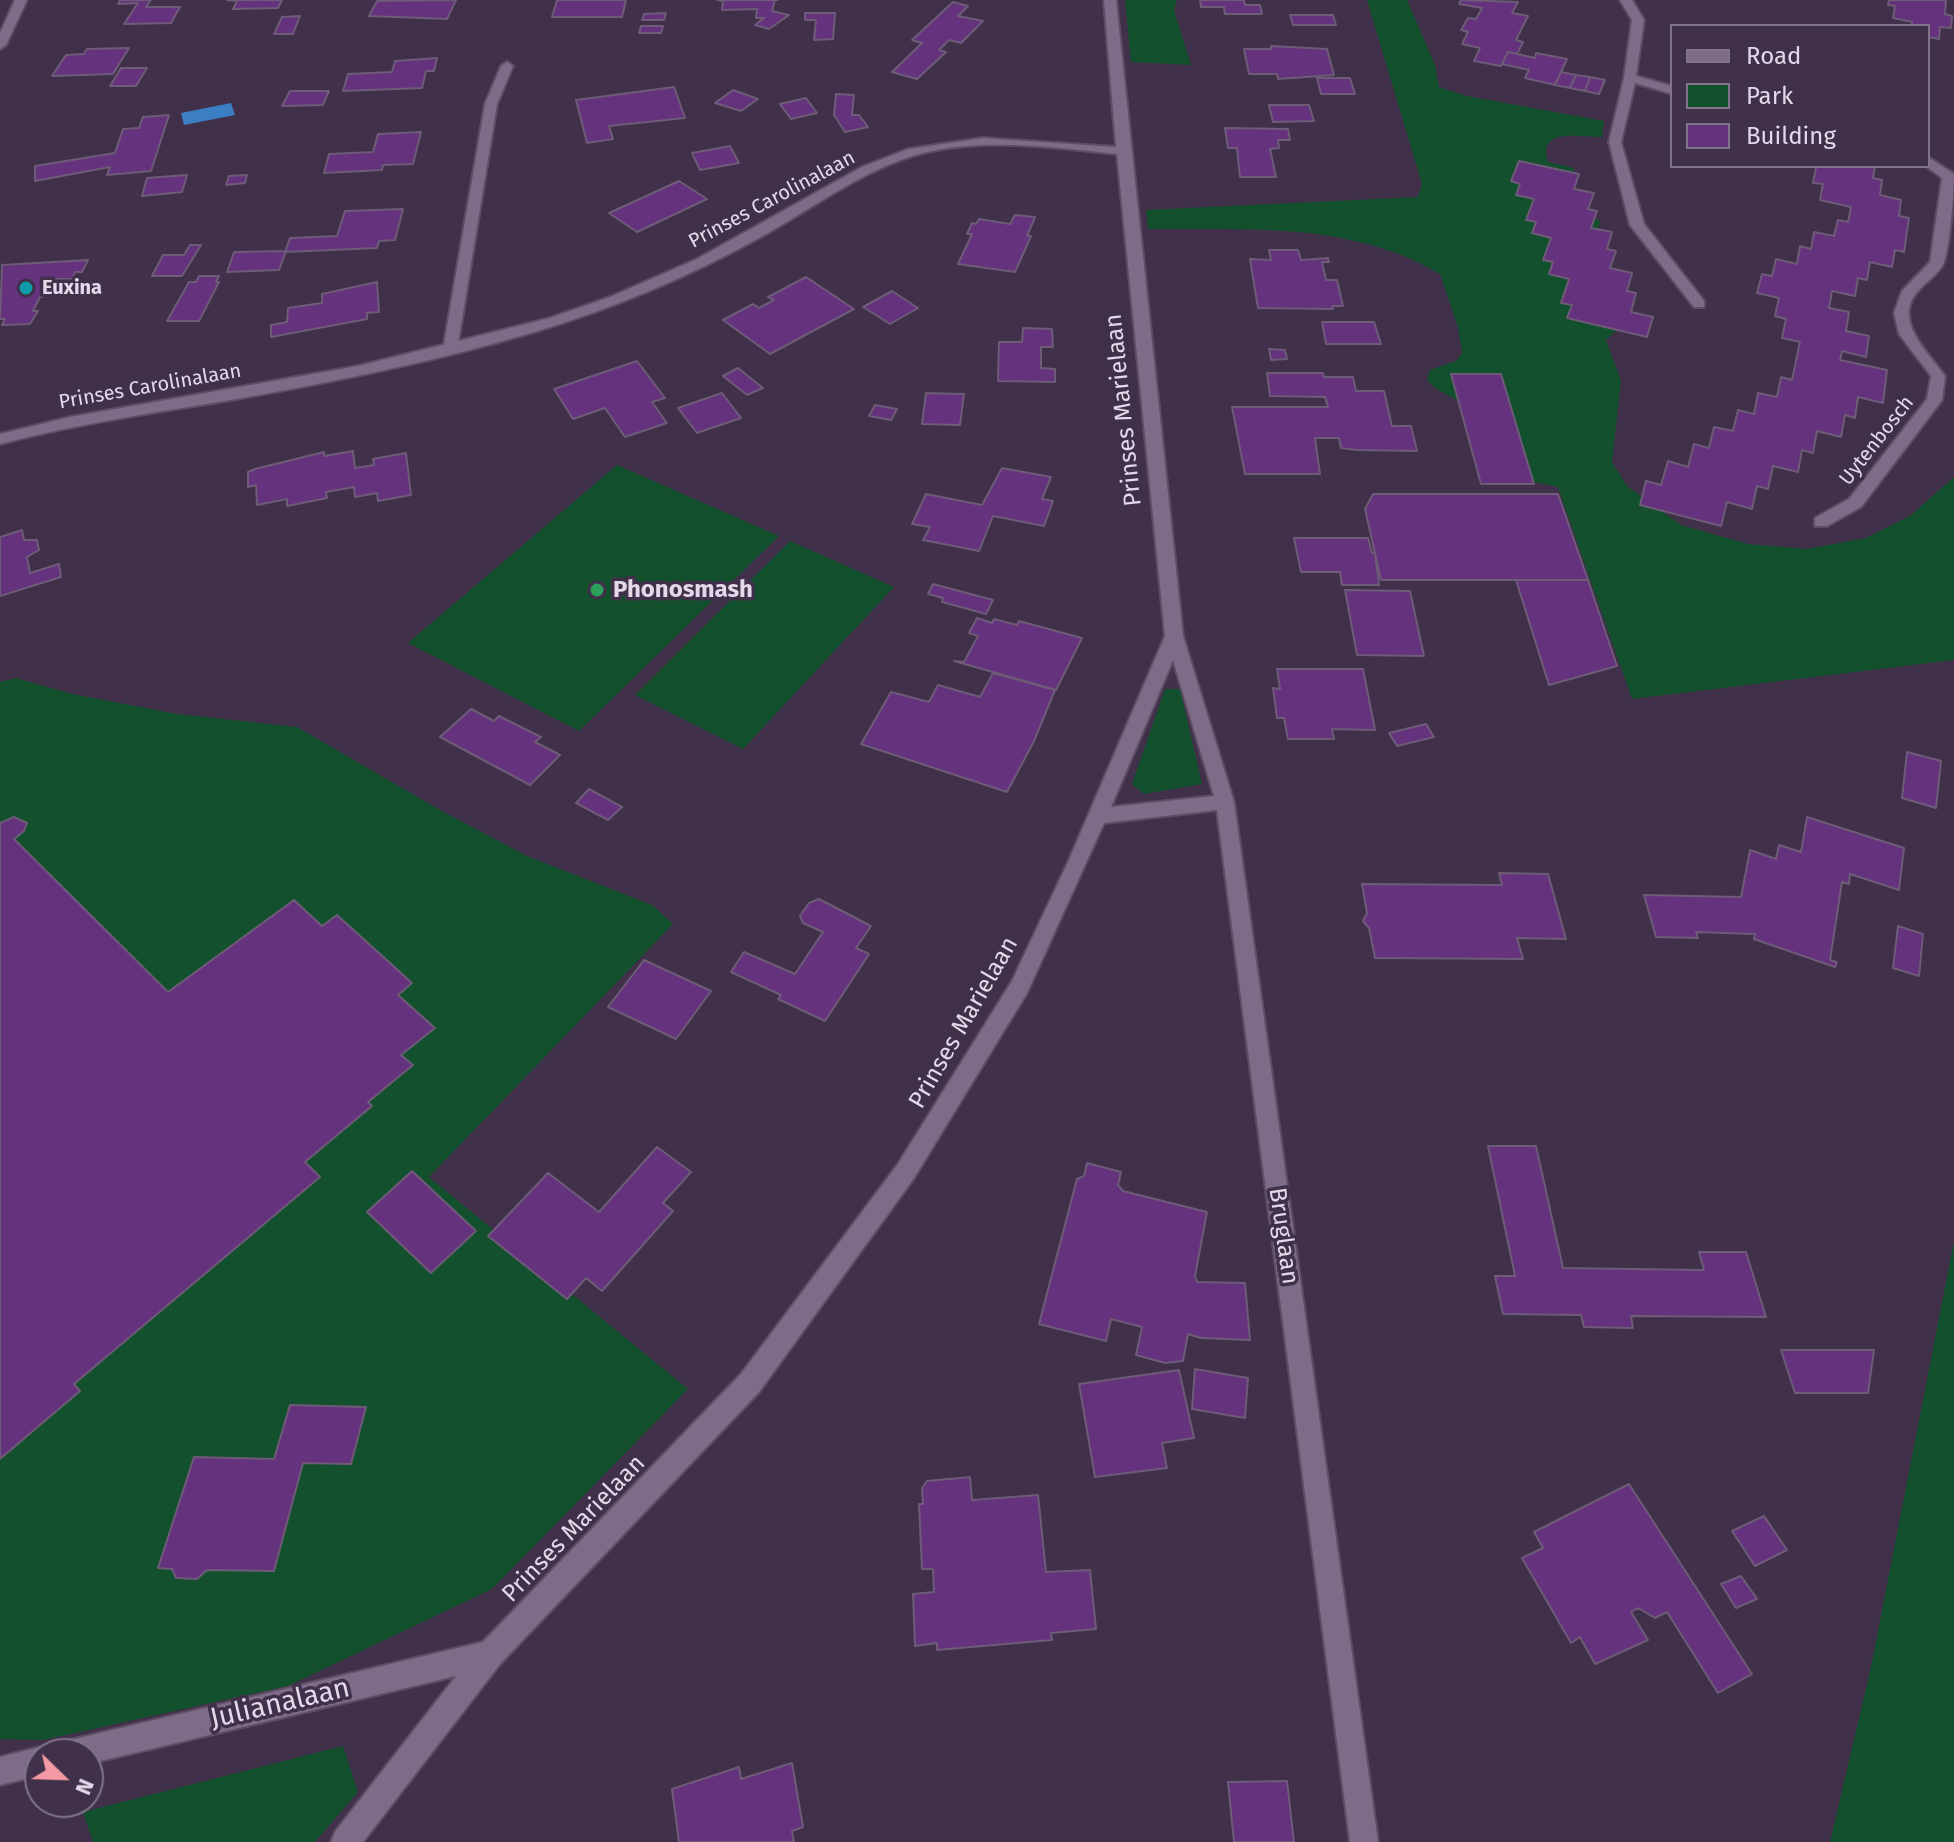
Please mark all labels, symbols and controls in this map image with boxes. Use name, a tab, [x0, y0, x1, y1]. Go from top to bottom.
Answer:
legend	[1670, 24, 1930, 168]
text: Road	[1746, 42, 1801, 70]
text: Park	[1746, 82, 1793, 110]
text: Building	[1746, 122, 1836, 150]
street label: Prinses Carolinalaan	[685, 146, 859, 254]
place label: Euxina	[42, 276, 102, 300]
marker: Euxina	[17, 279, 35, 297]
street label: Prinses Marielaan	[1100, 312, 1148, 508]
street label: Prinses Carolinalaan	[57, 359, 243, 415]
street label: Uytenbosch	[1835, 392, 1919, 490]
place label: Phonosmash	[613, 576, 753, 604]
marker: Phonosmash	[588, 581, 606, 599]
street label: Prinses Marielaan	[903, 932, 1025, 1114]
street label: Bruglaan	[1262, 1186, 1304, 1286]
street label: Prinses Marielaan	[497, 1450, 651, 1608]
street label: Julianalaan	[207, 1672, 353, 1736]
north arrow	[24, 1738, 104, 1818]
text: N	[69, 1775, 100, 1799]

